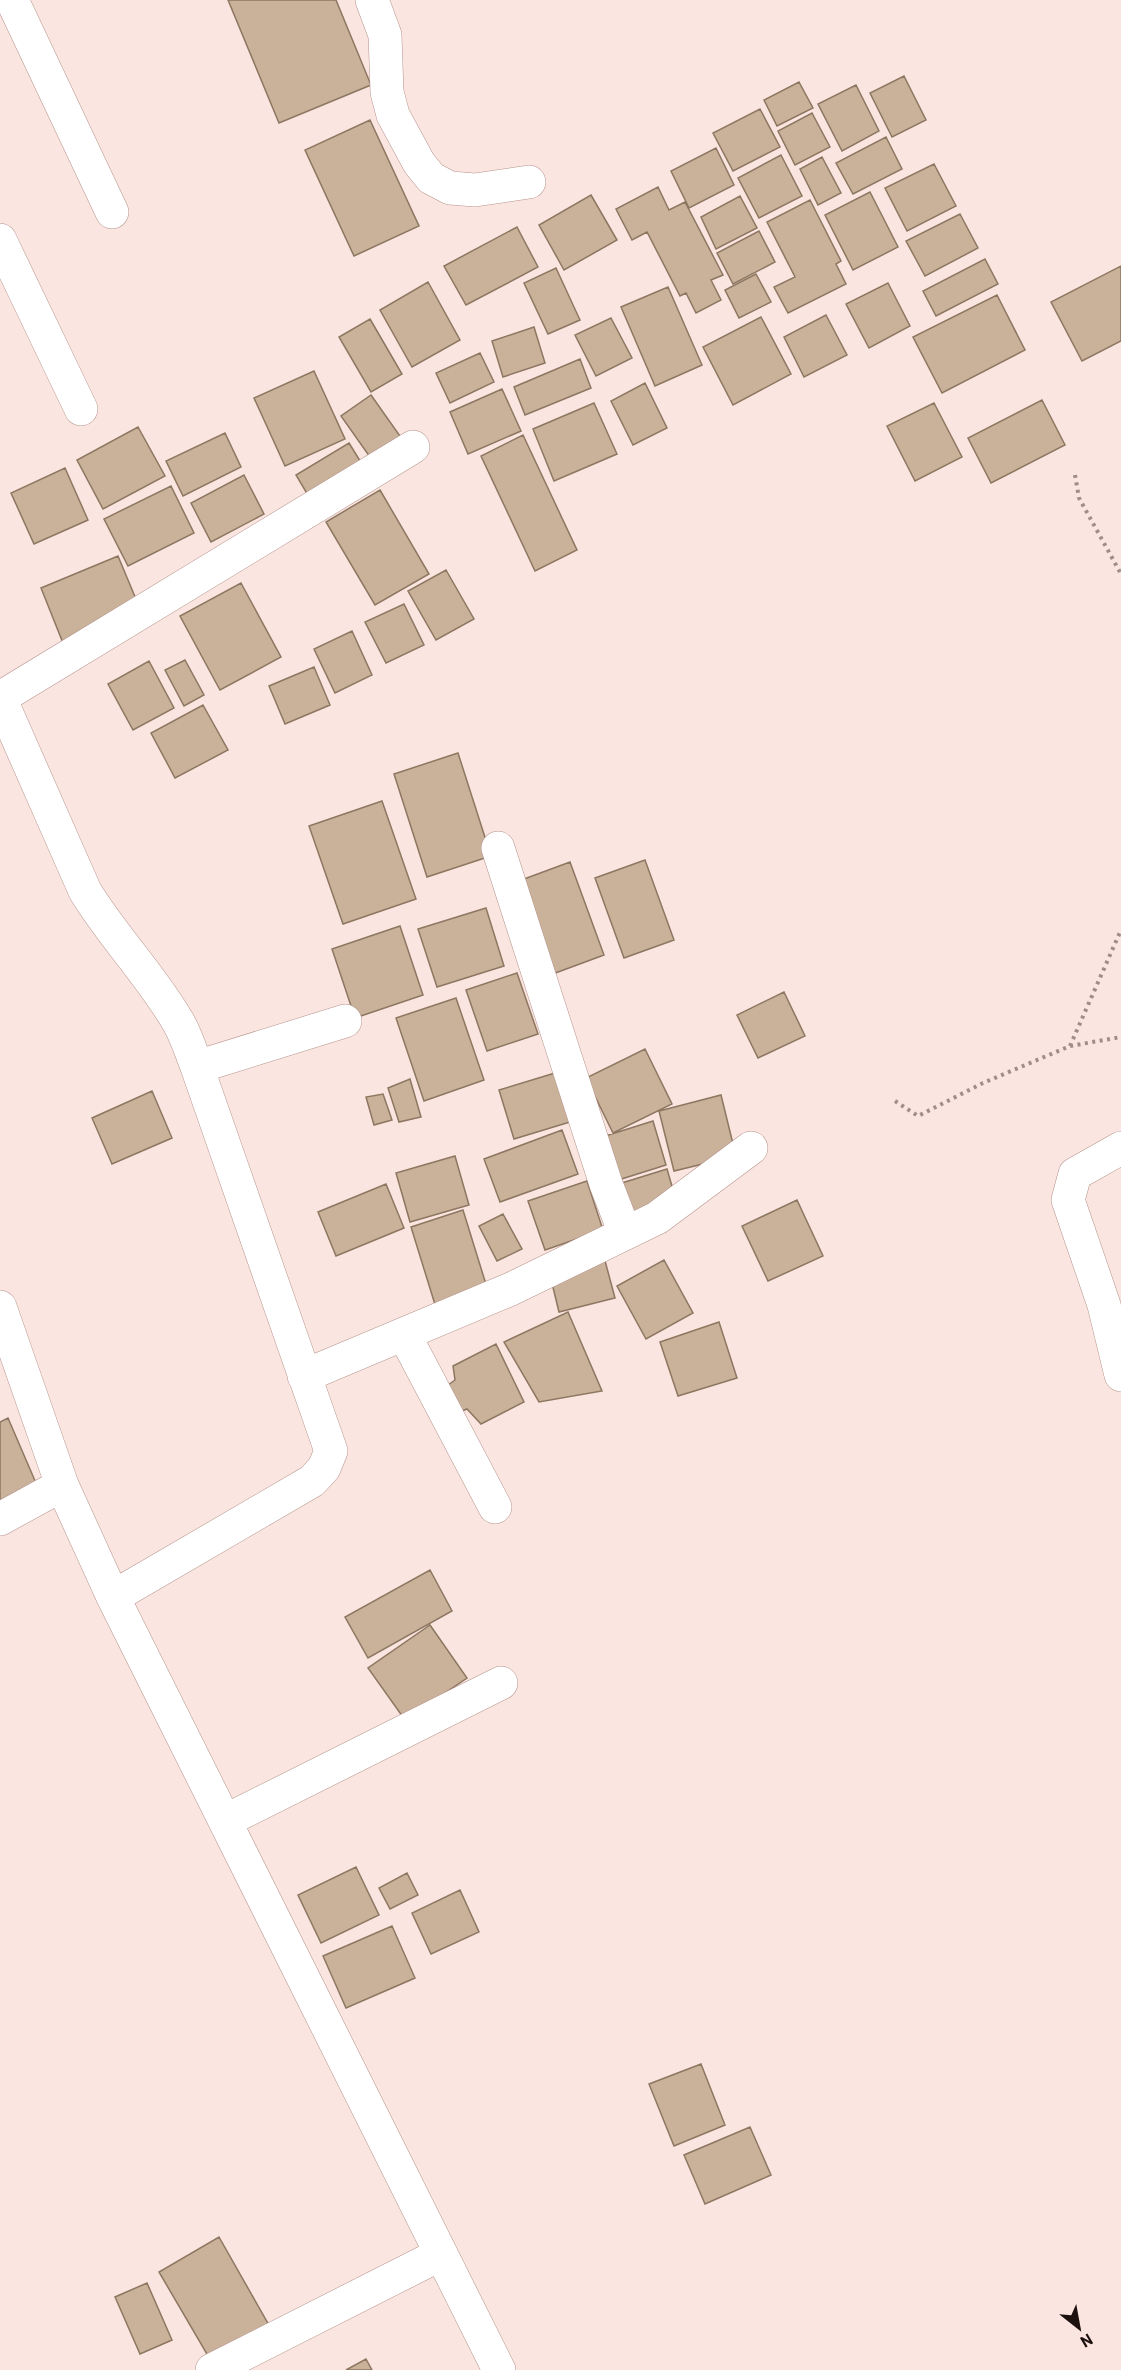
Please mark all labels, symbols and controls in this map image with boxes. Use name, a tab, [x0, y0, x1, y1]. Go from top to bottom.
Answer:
north arrow	[1049, 2298, 1109, 2358]
text: N	[1078, 2330, 1096, 2352]

